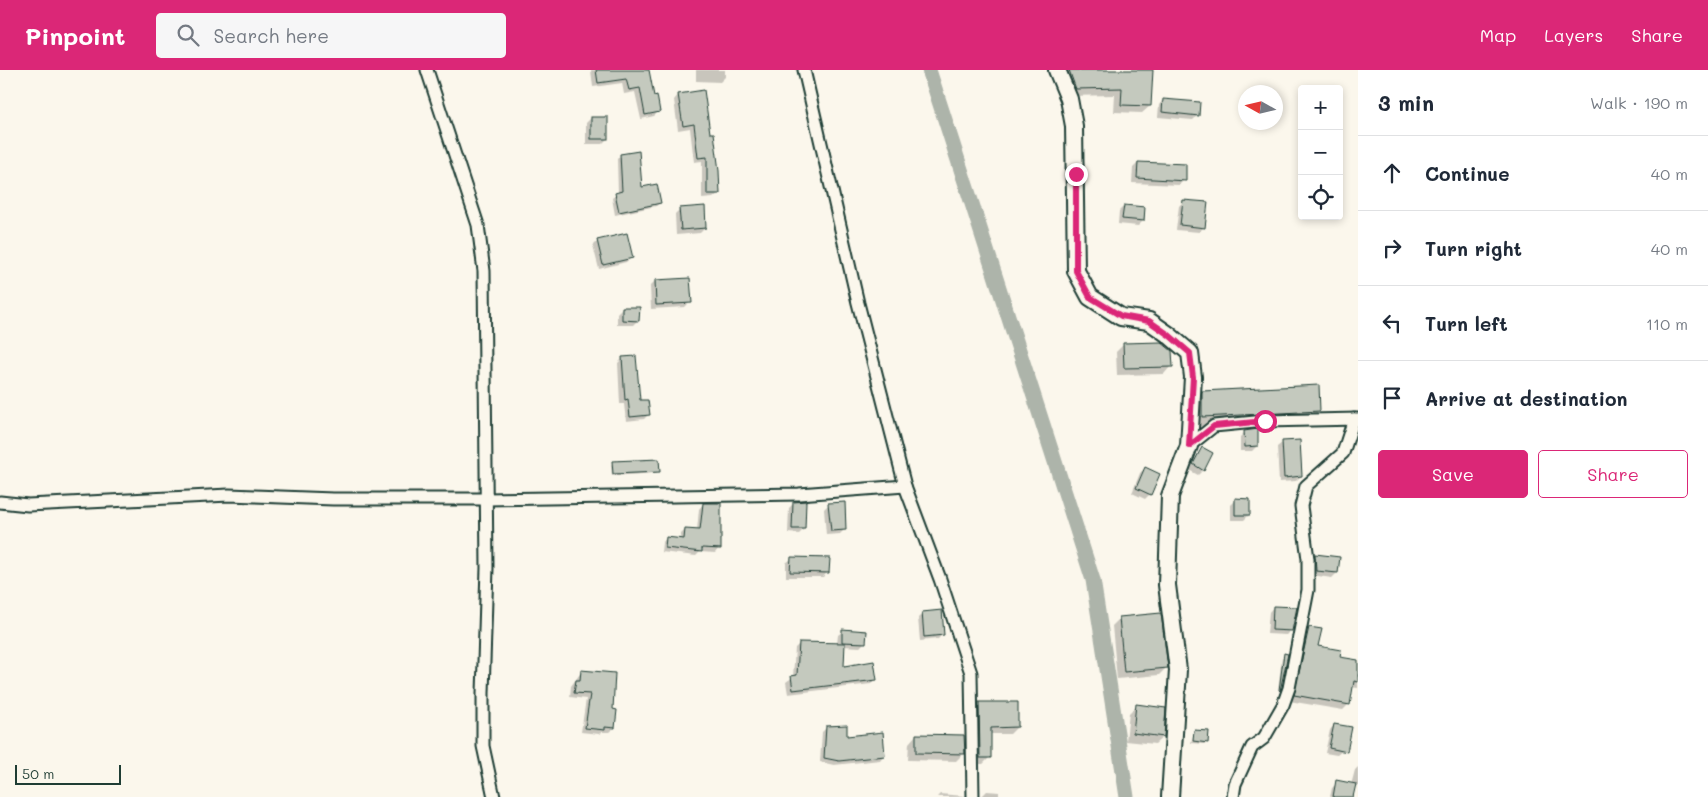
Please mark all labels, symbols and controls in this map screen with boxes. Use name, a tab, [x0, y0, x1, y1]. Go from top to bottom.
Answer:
search box	[156, 13, 506, 58]
text: Pinpoint	[25, 20, 126, 51]
icon: search	[174, 21, 202, 49]
text: Search here	[214, 23, 329, 48]
text: Map	[1480, 23, 1516, 47]
text: Layers	[1544, 23, 1603, 47]
text: Share	[1631, 23, 1683, 47]
north arrow	[1238, 85, 1283, 130]
map controls	[1298, 85, 1343, 220]
button: +	[1298, 85, 1343, 130]
text: 3 min	[1378, 89, 1434, 116]
text: Walk · 190 m	[1590, 92, 1688, 113]
button: −	[1298, 130, 1343, 175]
icon: ahead	[1378, 159, 1406, 187]
text: Continue	[1425, 161, 1510, 186]
route end	[1065, 163, 1088, 186]
text: 40 m	[1651, 163, 1688, 184]
button: locate	[1298, 175, 1343, 220]
icon: right	[1378, 234, 1406, 262]
text: Turn right	[1425, 236, 1522, 261]
text: 40 m	[1651, 238, 1688, 259]
icon: left	[1378, 309, 1406, 337]
text: Turn left	[1425, 311, 1508, 336]
text: 110 m	[1646, 313, 1688, 334]
icon: arrive	[1378, 384, 1406, 412]
text: Arrive at destination	[1425, 386, 1628, 411]
route start	[1254, 410, 1277, 433]
button: Save	[1378, 450, 1528, 498]
button: Share	[1538, 450, 1688, 498]
scale bar	[15, 762, 121, 785]
text: 50 m	[22, 764, 54, 783]

